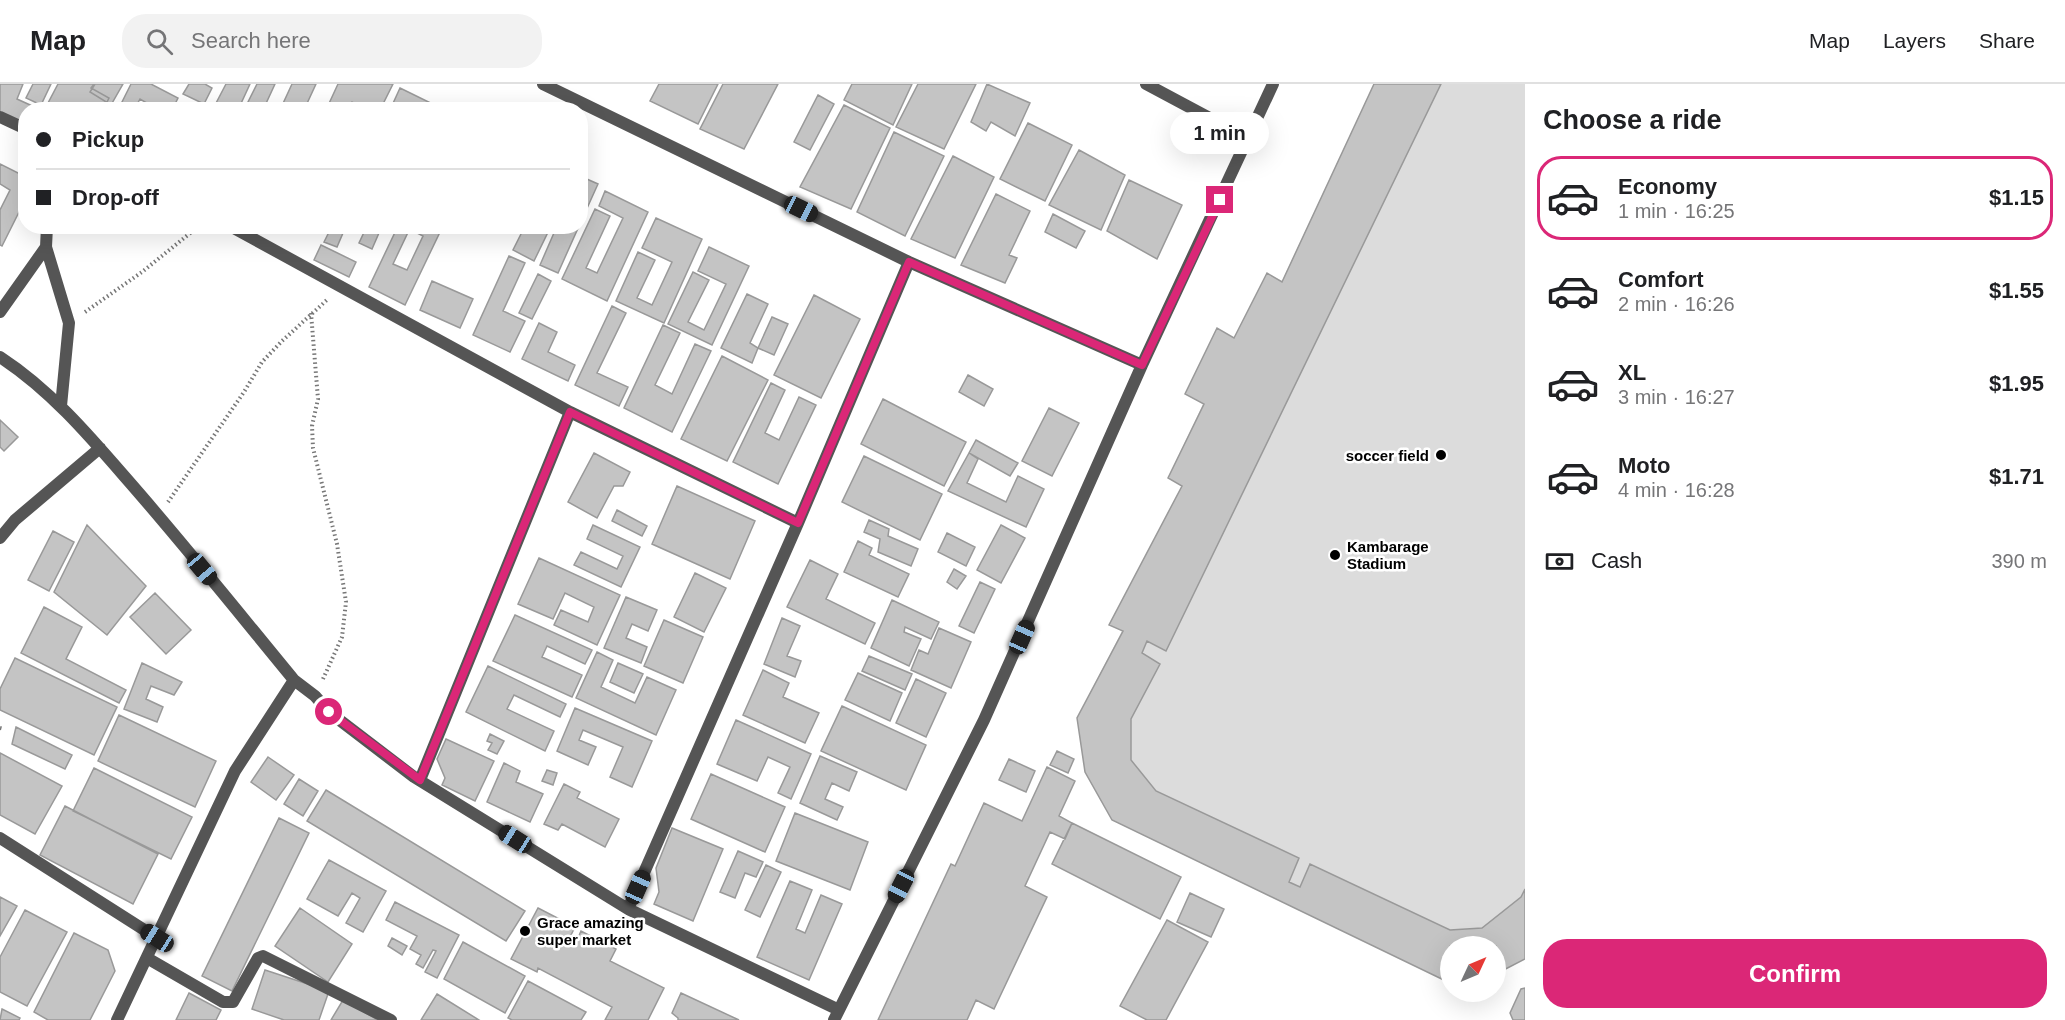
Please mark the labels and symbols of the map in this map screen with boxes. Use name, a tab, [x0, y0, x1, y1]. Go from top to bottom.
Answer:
callout: 1 min	[1170, 113, 1270, 155]
route end	[1206, 186, 1233, 213]
car	[781, 193, 821, 225]
place label: soccer field	[1346, 447, 1429, 464]
marker: soccer field	[1434, 448, 1448, 462]
place label: Kambarage Stadium	[1347, 538, 1429, 572]
marker: Kambarage Stadium	[1328, 548, 1342, 562]
car	[184, 549, 220, 589]
car	[1006, 617, 1038, 657]
route start	[315, 698, 342, 725]
car	[495, 822, 535, 856]
car	[885, 866, 917, 906]
car	[622, 867, 654, 907]
place label: Grace amazing super market	[537, 914, 644, 948]
car	[137, 921, 177, 955]
marker: Grace amazing super market	[518, 924, 532, 938]
north arrow	[1440, 936, 1506, 1002]

